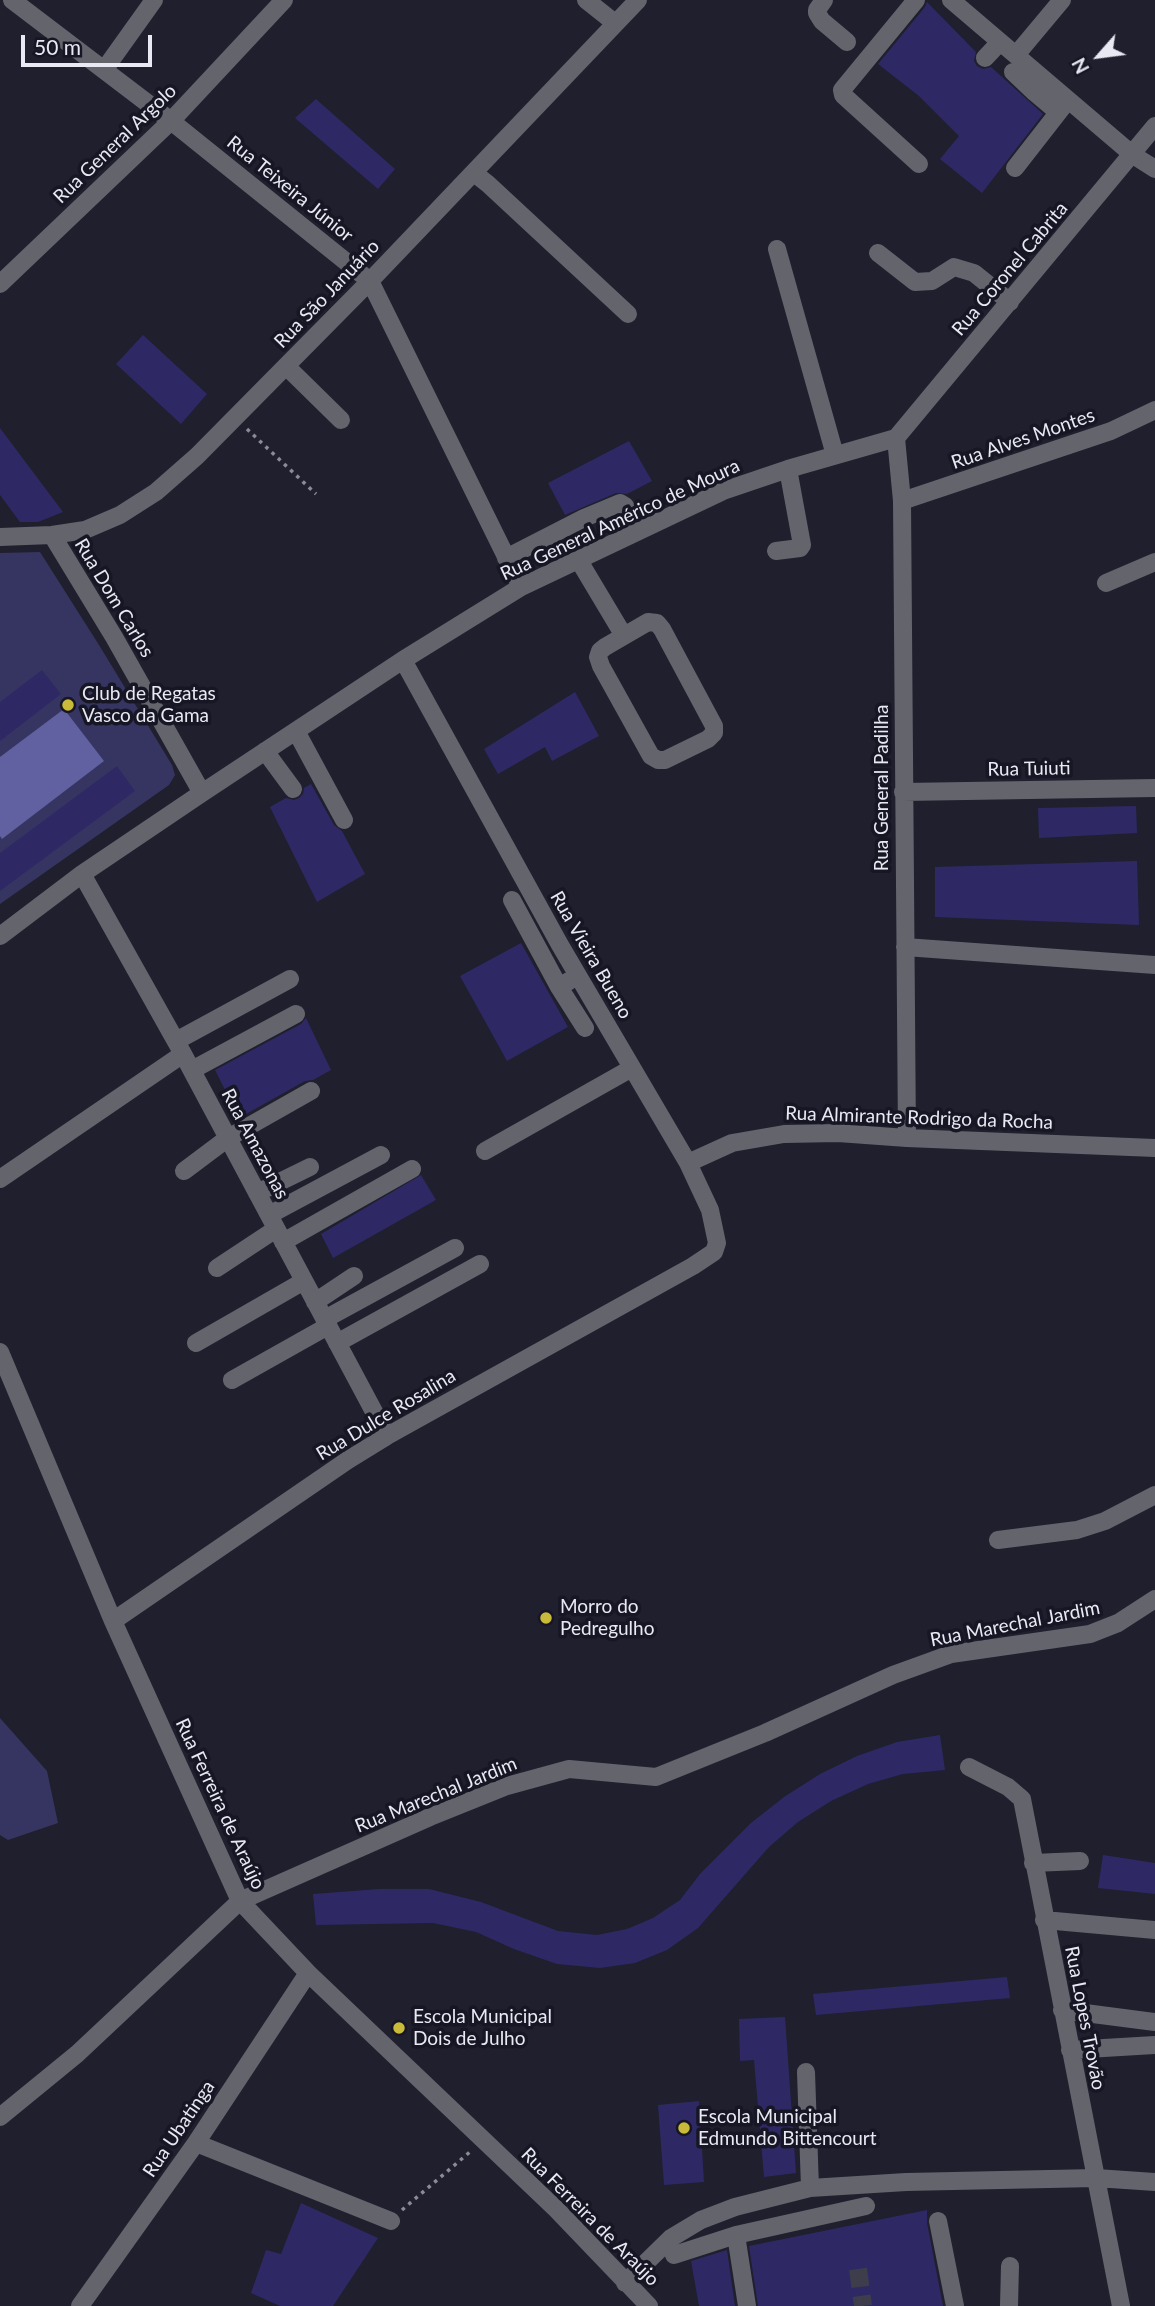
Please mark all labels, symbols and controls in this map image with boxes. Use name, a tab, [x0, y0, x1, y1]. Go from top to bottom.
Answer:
scale bar	[24, 21, 156, 65]
north arrow	[1064, 21, 1134, 91]
text: 50 m	[34, 34, 81, 59]
text: N	[1066, 54, 1094, 78]
street label: Rua General Argolo	[49, 80, 181, 208]
street label: Rua Teixeira Júnior	[222, 131, 358, 247]
street label: Rua Coronel Cabrita	[947, 198, 1073, 340]
street label: Rua São Januário	[270, 235, 384, 353]
street label: Rua Alves Montes	[948, 404, 1098, 474]
street label: Rua General Américo de Moura	[497, 454, 743, 586]
street label: Rua Dom Carlos	[70, 534, 158, 662]
place label: Club de Regatas Vasco da Gama	[82, 683, 216, 727]
marker: Club de Regatas Vasco da Gama	[60, 697, 76, 713]
street label: Rua General Padilha	[871, 705, 893, 871]
street label: Rua Tuiuti	[987, 757, 1071, 781]
street label: Rua Vieira Bueno	[545, 887, 637, 1023]
street label: Rua Amazonas	[216, 1085, 294, 1203]
street label: Rua Almirante Rodrigo da Rocha	[785, 1102, 1053, 1134]
street label: Rua Dulce Rosalina	[312, 1364, 460, 1466]
place label: Morro do Pedregulho	[560, 1596, 654, 1640]
street label: Rua Marechal Jardim	[928, 1596, 1102, 1652]
marker: Morro do Pedregulho	[538, 1610, 554, 1626]
street label: Rua Ferreira de Araújo	[170, 1715, 270, 1893]
street label: Rua Marechal Jardim	[352, 1752, 520, 1838]
street label: Rua Lopes Trovão	[1060, 1944, 1110, 2092]
place label: Escola Municipal Dois de Julho	[413, 2006, 552, 2050]
marker: Escola Municipal Dois de Julho	[391, 2020, 407, 2036]
street label: Rua Ubatinga	[138, 2076, 220, 2182]
place label: Escola Municipal Edmundo Bittencourt	[698, 2106, 877, 2150]
marker: Escola Municipal Edmundo Bittencourt	[676, 2120, 692, 2136]
street label: Rua Ferreira de Araújo	[516, 2143, 664, 2291]

